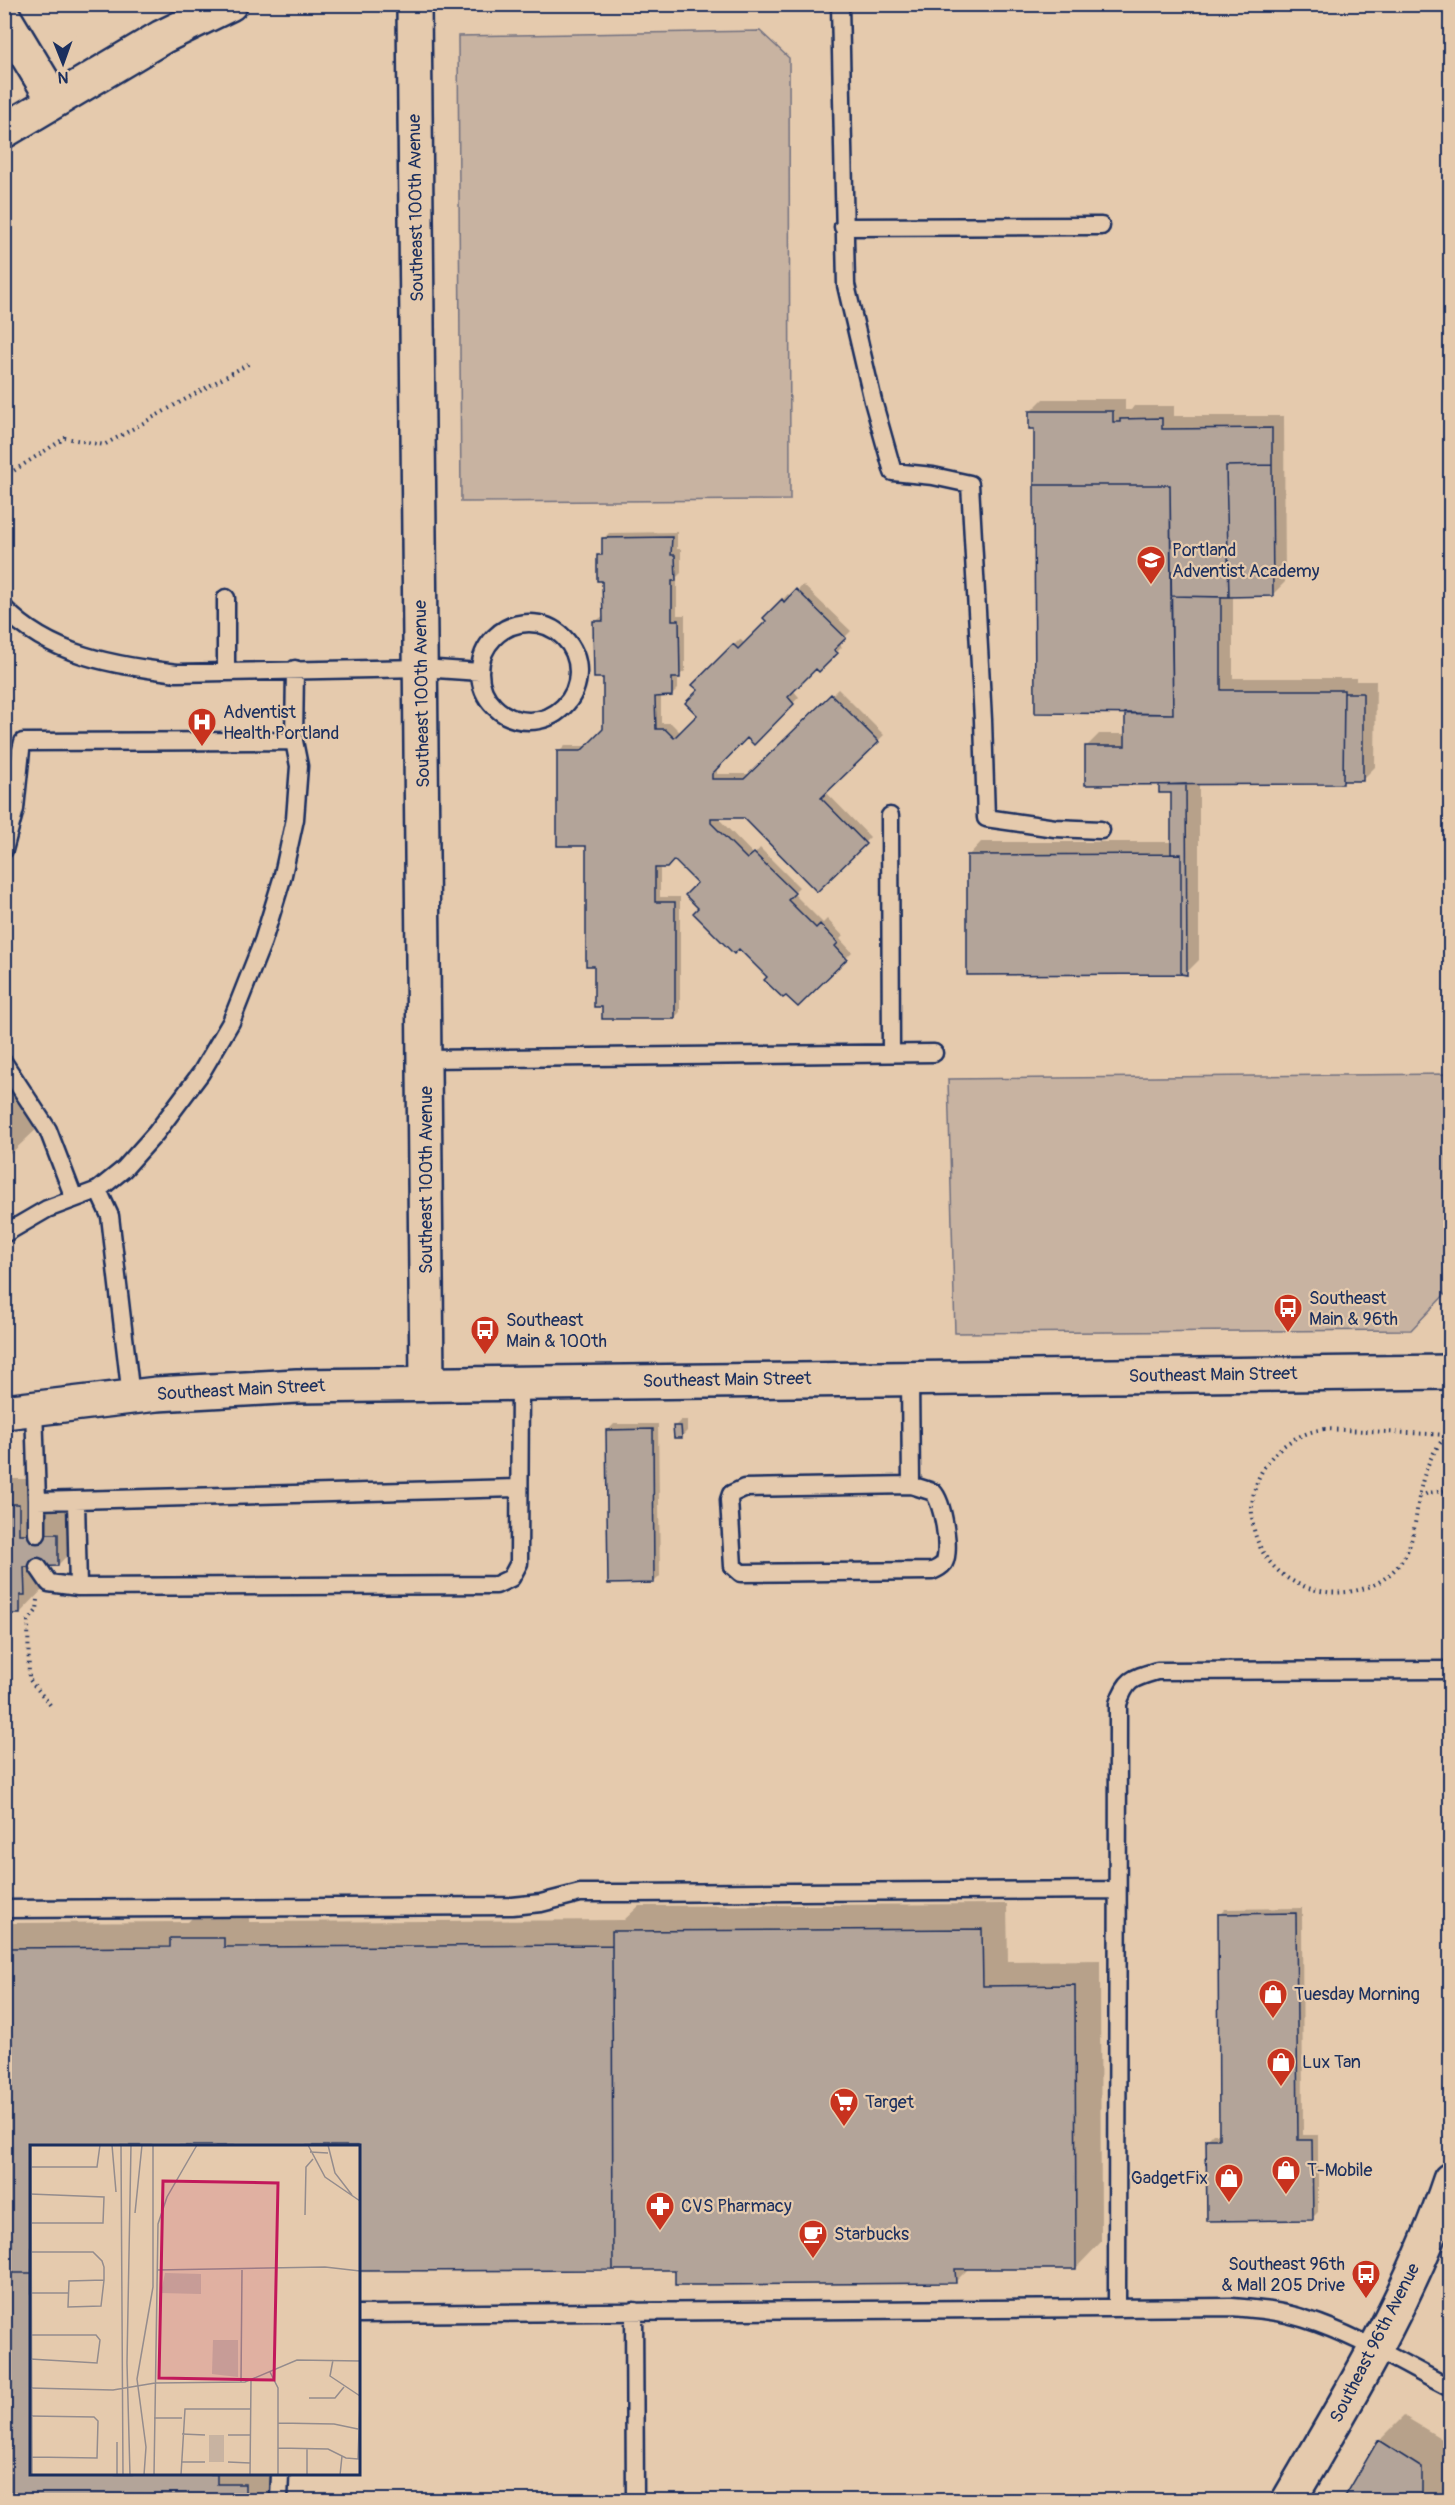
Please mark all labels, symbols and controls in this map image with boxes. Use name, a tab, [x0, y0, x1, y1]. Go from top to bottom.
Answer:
north arrow	[33, 33, 93, 93]
text: N	[57, 67, 69, 87]
street label: Southeast 100th Avenue	[403, 114, 429, 302]
place label: Portland Adventist Academy	[1172, 539, 1320, 583]
school or university icon: Portland Adventist Academy	[1135, 544, 1167, 586]
street label: Southeast 100th Avenue	[409, 600, 435, 788]
place label: Adventist Health Portland	[223, 701, 339, 745]
hospital icon: Adventist Health Portland	[186, 706, 218, 748]
street label: Southeast 100th Avenue	[415, 1086, 438, 1274]
place label: Southeast Main & 96th	[1309, 1287, 1398, 1331]
bus stop icon: Southeast Main & 96th	[1272, 1292, 1304, 1334]
place label: Southeast Main & 100th	[506, 1309, 607, 1353]
bus stop icon: Southeast Main & 100th	[469, 1314, 501, 1356]
street label: Southeast Main Street	[1128, 1362, 1298, 1388]
street label: Southeast Main Street	[642, 1367, 812, 1393]
street label: Southeast Main Street	[156, 1374, 327, 1406]
shop icon: Tuesday Morning	[1257, 1978, 1289, 2020]
place label: Tuesday Morning	[1294, 1983, 1420, 2006]
shop icon: Lux Tan	[1265, 2046, 1297, 2088]
place label: Lux Tan	[1302, 2051, 1361, 2074]
supermarket icon: Target	[828, 2086, 860, 2128]
place label: Target	[865, 2091, 915, 2114]
inset map	[30, 2145, 360, 2475]
shop icon: T-Mobile	[1270, 2154, 1302, 2196]
place label: T-Mobile	[1307, 2159, 1373, 2182]
shop icon: GadgetFix	[1213, 2162, 1245, 2204]
place label: GadgetFix	[1131, 2167, 1208, 2190]
pharmacy icon: CVS Pharmacy	[644, 2190, 676, 2232]
place label: CVS Pharmacy	[681, 2195, 792, 2218]
cafe icon: Starbucks	[797, 2218, 829, 2260]
place label: Starbucks	[834, 2223, 909, 2246]
place label: Southeast 96th & Mall 205 Drive	[1222, 2253, 1345, 2297]
bus stop icon: Southeast 96th & Mall 205 Drive	[1350, 2258, 1382, 2300]
street label: Southeast 96th Avenue	[1325, 2259, 1425, 2427]

